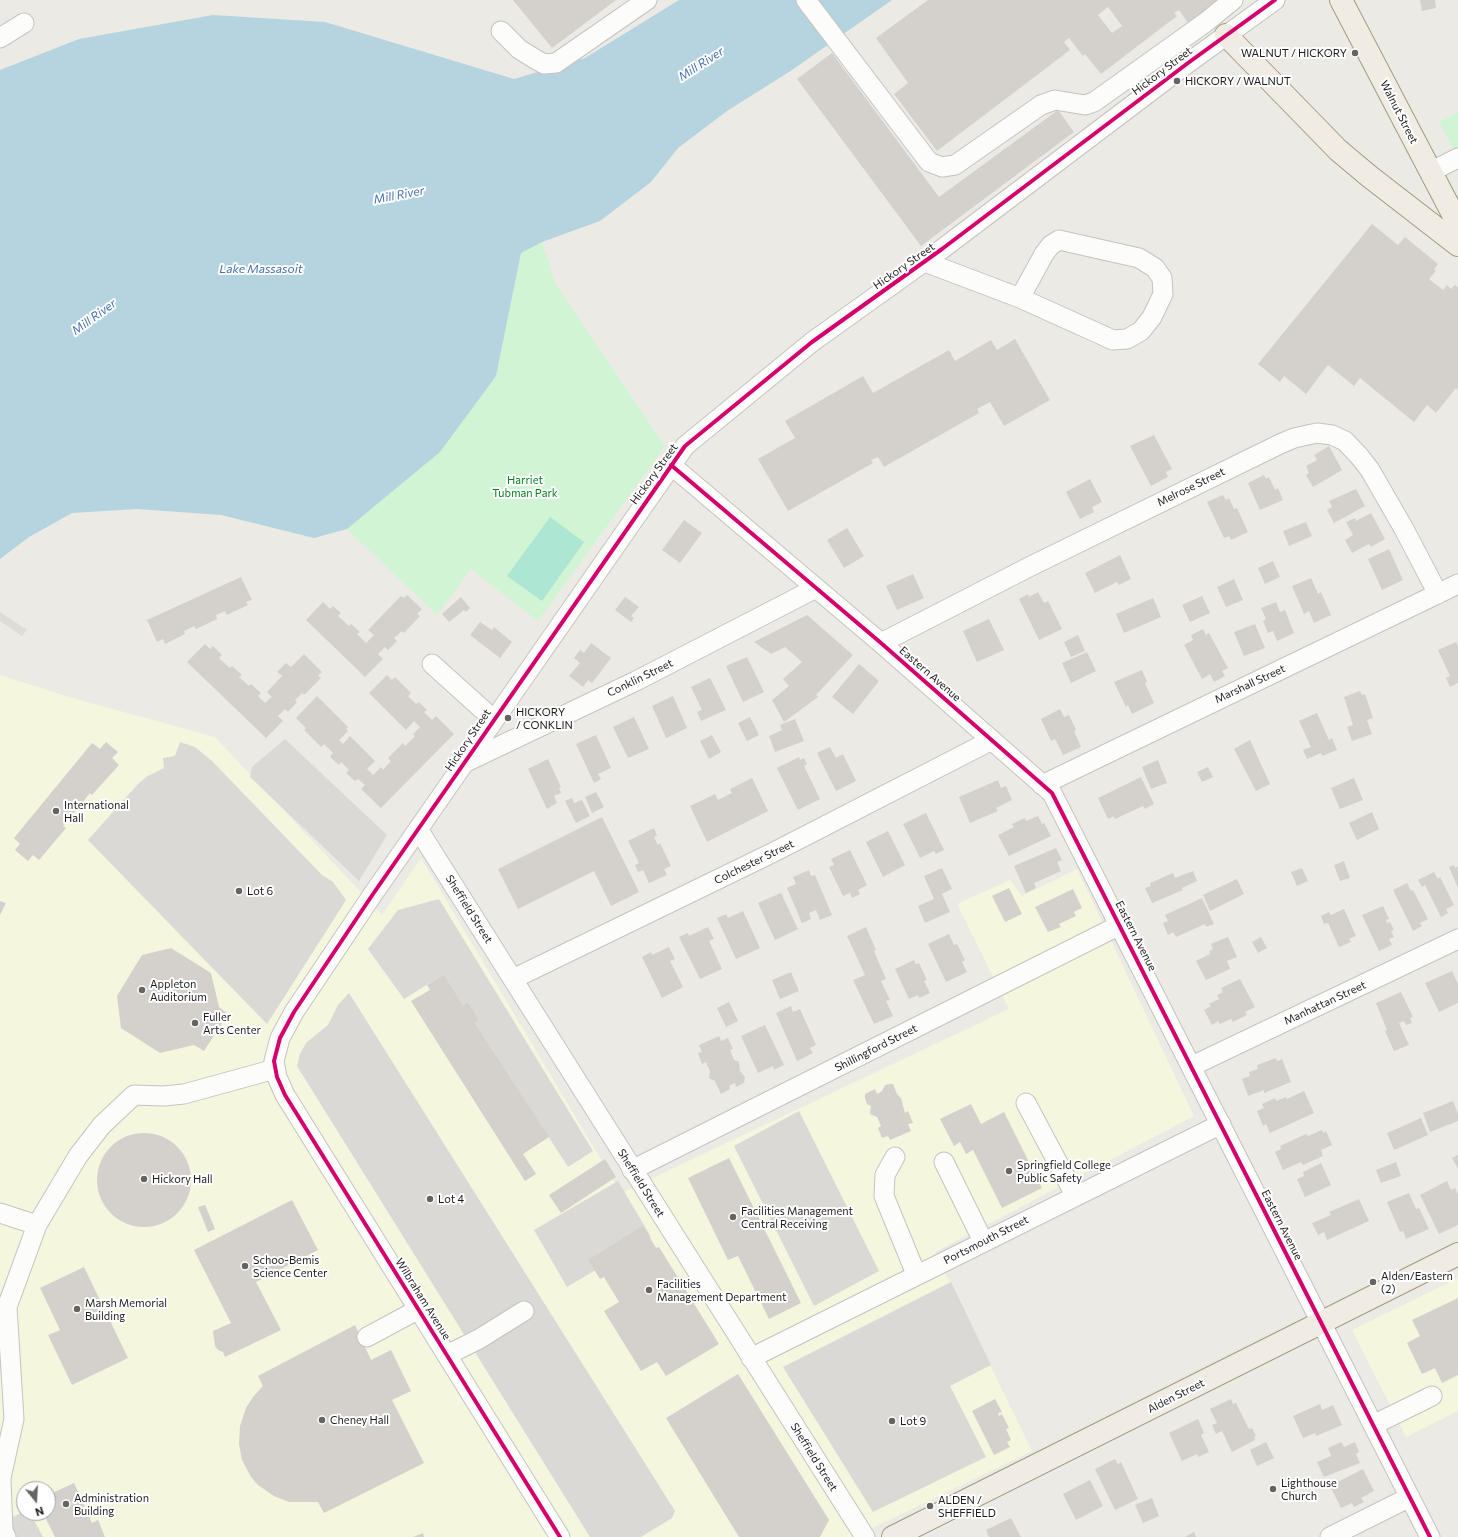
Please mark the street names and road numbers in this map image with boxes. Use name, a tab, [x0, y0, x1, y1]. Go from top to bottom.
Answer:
street label: Hickory Street	[1129, 44, 1195, 98]
street label: Walnut Street	[1377, 78, 1421, 146]
street label: Hickory Street	[871, 240, 937, 292]
street label: Hickory Street	[627, 441, 681, 507]
street label: Melrose Street	[1155, 465, 1227, 509]
street label: Eastern Avenue	[897, 644, 963, 704]
street label: Conklin Street	[605, 656, 675, 700]
street label: Marshall Street	[1213, 662, 1287, 706]
street label: Hickory Street	[442, 706, 494, 774]
street label: Colchester Street	[712, 837, 796, 887]
street label: Sheffield Street	[443, 872, 495, 946]
street label: Eastern Avenue	[1113, 899, 1159, 973]
street label: Manhattan Street	[1282, 978, 1368, 1028]
street label: Shillingford Street	[833, 1022, 919, 1074]
street label: Sheffield Street	[615, 1146, 667, 1220]
street label: Eastern Avenue	[1259, 1188, 1305, 1262]
street label: Portsmouth Street	[941, 1213, 1031, 1267]
street label: Wilbraham Avenue	[393, 1256, 453, 1342]
street label: Alden Street	[1145, 1376, 1207, 1416]
street label: Sheffield Street	[788, 1420, 840, 1494]

